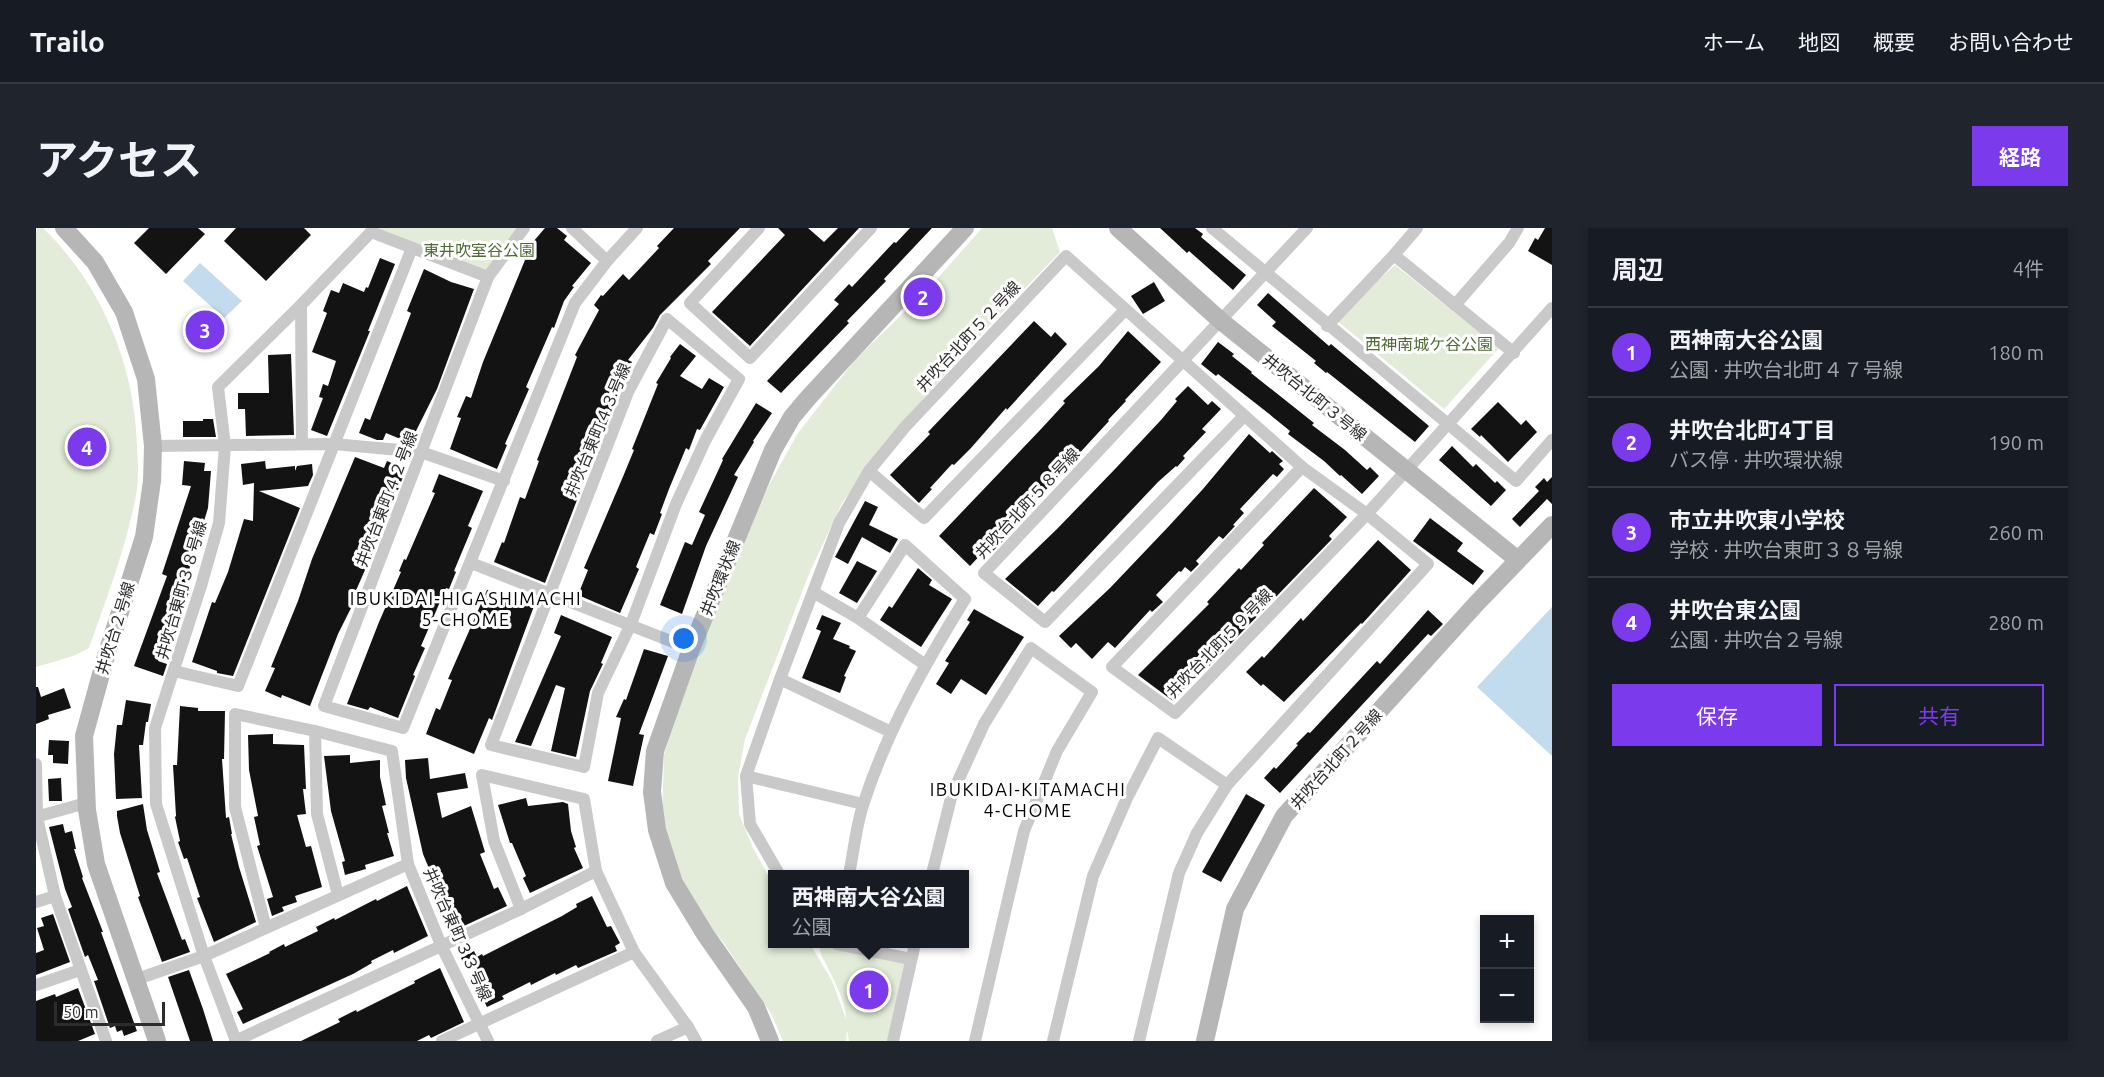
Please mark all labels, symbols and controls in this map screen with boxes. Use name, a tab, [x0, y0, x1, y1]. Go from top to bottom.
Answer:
text: Trailo	[30, 26, 105, 57]
text: ホーム	[1703, 30, 1765, 54]
text: 地図	[1798, 30, 1840, 54]
text: 概要	[1873, 30, 1915, 54]
text: お問い合わせ	[1948, 30, 2074, 54]
button: 経路	[1972, 126, 2068, 186]
text: アクセス	[36, 136, 202, 183]
park label: 東井吹室谷公園	[423, 241, 535, 259]
text: 周辺	[1612, 255, 1664, 284]
text: 4件	[2013, 257, 2044, 280]
pin: 2	[904, 274, 942, 320]
street label: 井吹台北町５２号線	[912, 277, 1024, 395]
pin: 3	[186, 308, 224, 352]
text: 西神南大谷公園	[1669, 327, 1823, 352]
park label: 西神南城ケ谷公園	[1365, 335, 1493, 353]
text: 1	[1626, 341, 1637, 364]
text: 180 m	[1988, 341, 2044, 364]
street label: 井吹台北町３号線	[1260, 350, 1370, 444]
text: 公園 · 井吹台北町４７号線	[1669, 358, 1903, 381]
street label: 井吹台東町４３号線	[561, 360, 633, 500]
text: 井吹台北町4丁目	[1669, 417, 1835, 442]
pin: 4	[68, 424, 106, 470]
street label: 井吹台東町４２号線	[352, 429, 420, 569]
text: 2	[1626, 431, 1637, 454]
text: 190 m	[1988, 431, 2044, 454]
street label: 井吹台北町５８号線	[971, 444, 1083, 562]
text: バス停 · 井吹環状線	[1669, 448, 1843, 471]
text: 市立井吹東小学校	[1669, 507, 1845, 532]
street label: 井吹台東町３８号線	[153, 518, 209, 662]
text: 3	[1626, 521, 1637, 544]
text: 260 m	[1988, 521, 2044, 544]
street label: 井吹環状線	[697, 538, 743, 618]
text: 学校 · 井吹台東町３８号線	[1669, 538, 1903, 561]
street label: 井吹台２号線	[92, 579, 138, 677]
street label: 井吹台北町５９号線	[1163, 585, 1275, 701]
district label: IBUKIDAI-HIGASHIMACHI 5-CHOME	[350, 588, 582, 629]
text: 井吹台東公園	[1669, 597, 1801, 622]
text: 4	[1626, 611, 1637, 634]
text: 280 m	[1988, 611, 2044, 634]
your location	[669, 624, 698, 653]
text: 公園 · 井吹台２号線	[1669, 628, 1843, 651]
button: 保存	[1612, 684, 1822, 746]
button: 共有	[1834, 684, 2044, 746]
street label: 井吹台北町２号線	[1286, 705, 1386, 813]
district label: IBUKIDAI-KITAMACHI 4-CHOME	[930, 779, 1126, 820]
street label: 井吹台東町３３号線	[420, 865, 496, 1003]
popup	[768, 870, 969, 948]
text: 西神南大谷公園	[791, 884, 946, 909]
text: 公園	[791, 915, 831, 938]
map controls	[1480, 915, 1534, 1023]
button: +	[1480, 915, 1534, 969]
pin: 1	[850, 968, 888, 1012]
button: −	[1480, 969, 1534, 1023]
scale bar	[54, 999, 165, 1026]
text: 50 m	[63, 1003, 99, 1021]

